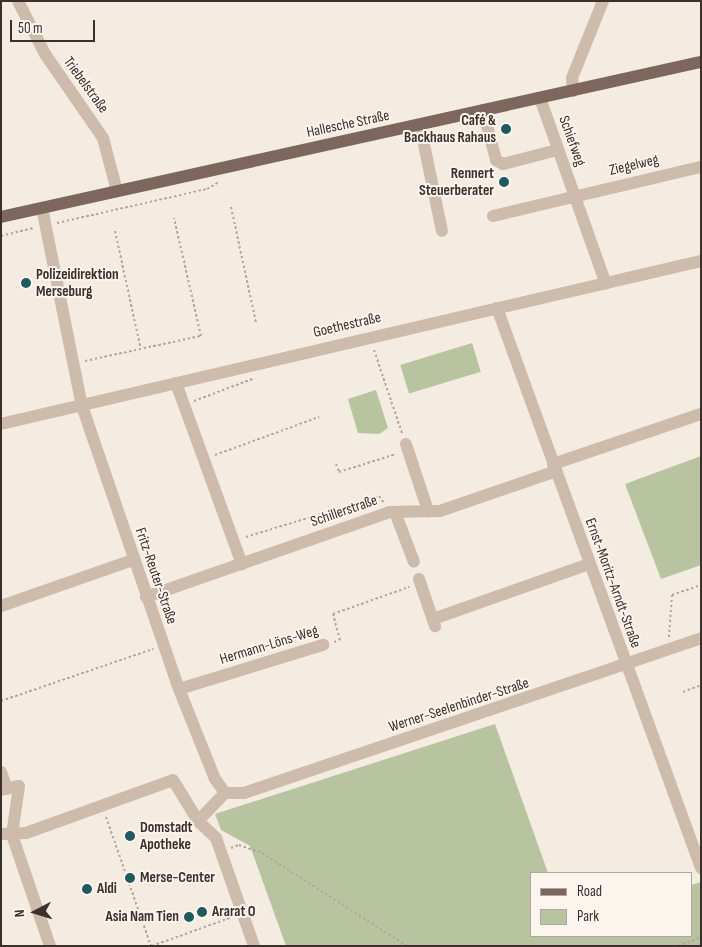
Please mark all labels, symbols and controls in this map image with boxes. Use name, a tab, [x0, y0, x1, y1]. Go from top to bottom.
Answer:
scale bar	[12, 10, 98, 42]
text: 50 m	[18, 19, 43, 38]
street label: Triebelstraße	[60, 53, 112, 117]
street label: Hallesche Straße	[305, 106, 391, 142]
place label: Café & Backhaus Rahaus	[404, 111, 496, 146]
street label: Schiefweg	[555, 113, 589, 169]
marker: Café & Backhaus Rahaus	[500, 123, 512, 135]
street label: Ziegelweg	[608, 151, 660, 179]
place label: Rennert Steuerberater	[419, 164, 494, 199]
marker: Rennert Steuerberater	[498, 176, 510, 188]
place label: Polizeidirektion Merseburg	[36, 265, 119, 300]
marker: Polizeidirektion Merseburg	[20, 277, 32, 289]
street label: Goethestraße	[311, 308, 383, 342]
street label: Schillerstraße	[308, 491, 380, 531]
street label: Ernst-Moritz-Arndt-Straße	[581, 516, 645, 650]
street label: Fritz-Reuter-Straße	[131, 525, 181, 627]
street label: Hermann-Löns-Weg	[218, 622, 320, 668]
street label: Werner-Seelenbinder-Straße	[387, 674, 531, 736]
place label: Domstadt Apotheke	[140, 818, 193, 853]
marker: Domstadt Apotheke	[124, 830, 136, 842]
place label: Merse-Center	[140, 869, 215, 887]
marker: Merse-Center	[124, 872, 136, 884]
legend	[530, 872, 692, 937]
place label: Aldi	[97, 880, 117, 898]
text: Road	[577, 882, 602, 901]
marker: Aldi	[81, 883, 93, 895]
north arrow	[10, 887, 60, 937]
place label: Ararat O	[212, 903, 256, 921]
marker: Ararat O	[196, 906, 208, 918]
text: Park	[577, 907, 599, 926]
place label: Asia Nam Tien	[105, 908, 179, 926]
text: N	[11, 909, 28, 918]
marker: Asia Nam Tien	[183, 911, 195, 923]

